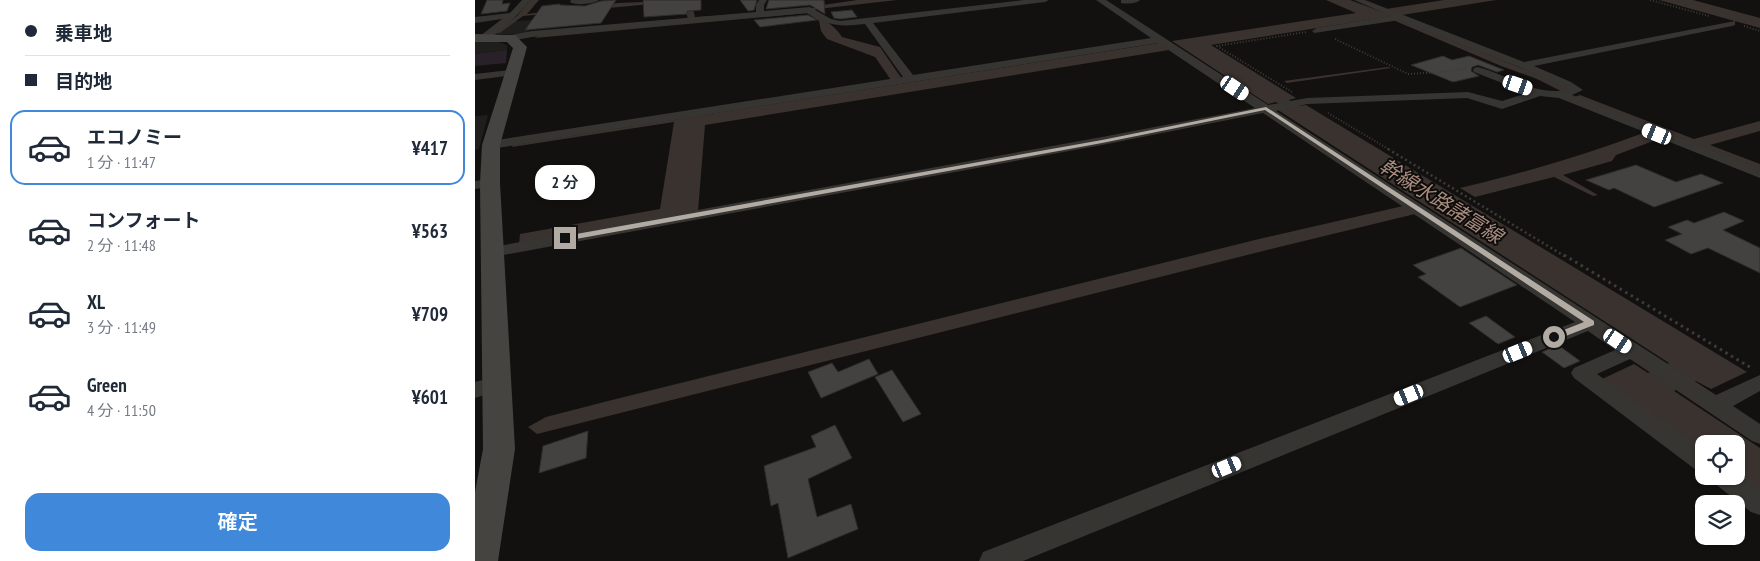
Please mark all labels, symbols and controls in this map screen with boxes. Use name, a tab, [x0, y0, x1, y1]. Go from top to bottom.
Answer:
text: 乗車地	[55, 21, 112, 45]
text: 目的地	[55, 69, 112, 93]
car	[1218, 73, 1251, 103]
car	[1501, 73, 1534, 97]
car	[1640, 121, 1673, 147]
icon: car	[27, 125, 72, 170]
text: エコノミー	[87, 125, 182, 149]
text: ¥417	[412, 136, 448, 160]
text: 1 分 · 11:47	[87, 152, 156, 172]
water label: 幹線水路諸富線	[1375, 153, 1510, 251]
callout: 2 分	[535, 166, 595, 200]
text: 2 分	[552, 172, 578, 192]
icon: car	[27, 208, 72, 253]
text: コンフォート	[87, 208, 200, 232]
text: ¥563	[412, 219, 448, 243]
route end	[554, 227, 576, 249]
text: 2 分 · 11:48	[87, 235, 156, 255]
text: XL	[87, 290, 105, 314]
icon: car	[27, 291, 72, 336]
text: ¥709	[412, 302, 448, 326]
text: 3 分 · 11:49	[87, 317, 156, 337]
route start	[1543, 326, 1565, 348]
car	[1601, 326, 1634, 356]
car	[1501, 339, 1534, 365]
text: Green	[87, 373, 127, 397]
icon: car	[27, 374, 72, 419]
car	[1392, 382, 1425, 408]
text: ¥601	[412, 385, 448, 409]
text: 4 分 · 11:50	[87, 400, 156, 420]
map controls	[1695, 435, 1745, 545]
button: locate	[1695, 435, 1745, 485]
car	[1210, 454, 1243, 480]
button: 確定	[25, 493, 450, 551]
button: layers	[1695, 495, 1745, 545]

